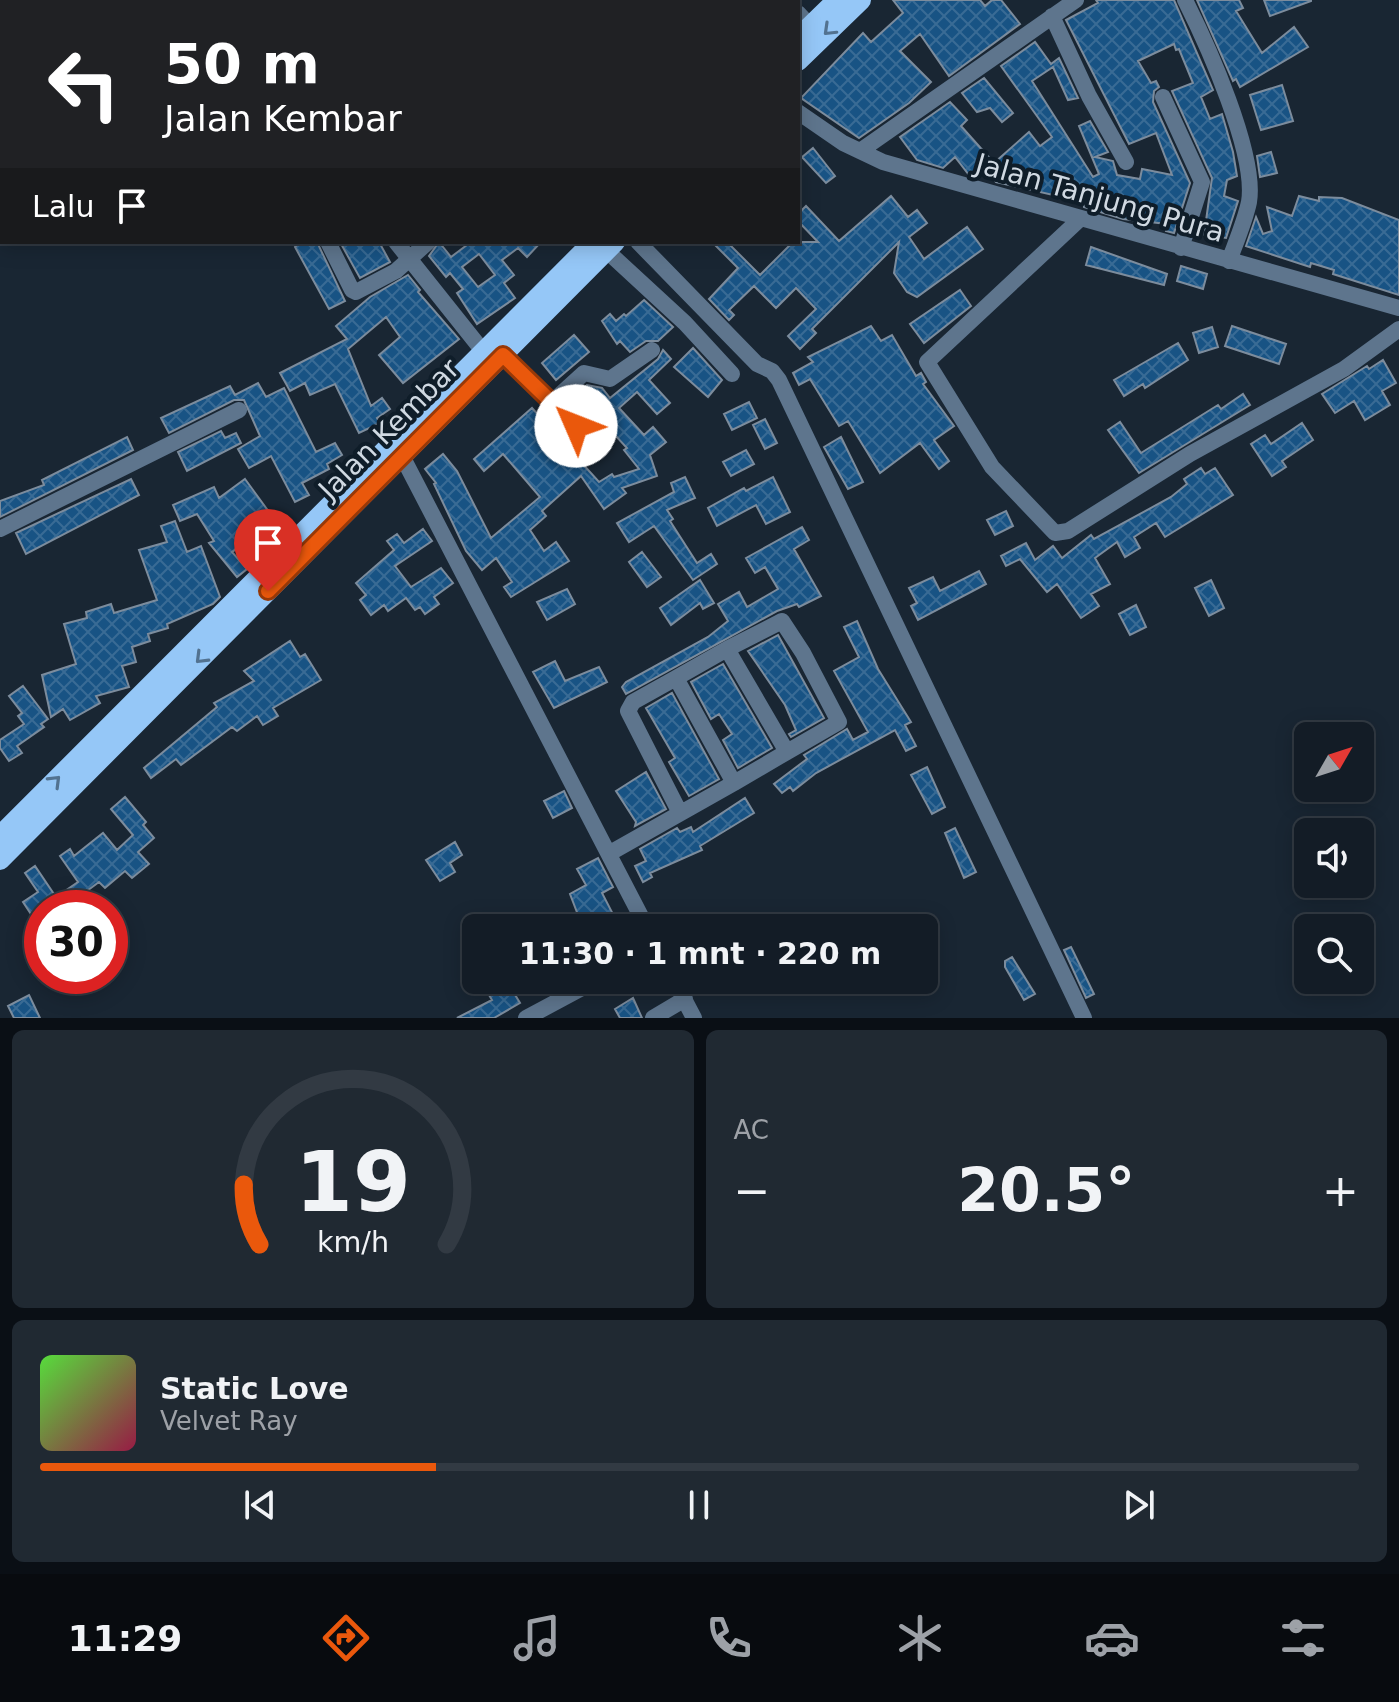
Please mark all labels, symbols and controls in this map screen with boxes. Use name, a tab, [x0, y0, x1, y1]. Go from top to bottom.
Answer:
one-way arrow	[824, 21, 839, 35]
text: 50 m	[164, 31, 320, 96]
icon: left	[32, 32, 136, 136]
text: Jalan Kembar	[164, 98, 402, 139]
street label: Jalan Tanjung Pura	[970, 146, 1228, 249]
icon: arrive	[110, 184, 154, 228]
text: Lalu	[32, 189, 94, 224]
street label: Jalan Kembar	[311, 352, 466, 507]
position arrow	[534, 384, 618, 468]
pin	[234, 509, 302, 591]
icon: arrive	[246, 521, 290, 565]
one-way arrow	[196, 649, 210, 663]
north arrow	[1294, 722, 1374, 802]
map controls	[1294, 722, 1374, 994]
one-way arrow	[46, 776, 60, 790]
button: sound	[1294, 818, 1374, 898]
speed limit sign: 30	[24, 890, 128, 994]
button: search	[1294, 914, 1374, 994]
text: 11:30 · 1 mnt · 220 m	[519, 936, 881, 971]
text: AC	[734, 1115, 769, 1145]
text: 19	[295, 1134, 411, 1231]
text: 20.5°	[957, 1155, 1135, 1225]
text: −	[734, 1165, 770, 1216]
text: +	[1322, 1165, 1359, 1216]
text: km/h	[317, 1225, 389, 1259]
text: Static Love	[160, 1371, 349, 1406]
text: Velvet Ray	[160, 1406, 298, 1436]
icon: previous	[238, 1483, 282, 1527]
icon: pause	[677, 1483, 721, 1527]
icon: next	[1117, 1483, 1161, 1527]
icon: directions	[318, 1610, 374, 1666]
icon: music	[509, 1610, 565, 1666]
icon: phone	[701, 1610, 757, 1666]
icon: climate	[892, 1610, 948, 1666]
icon: car	[1084, 1610, 1140, 1666]
icon: filters	[1275, 1610, 1331, 1666]
text: 11:29	[68, 1618, 182, 1659]

